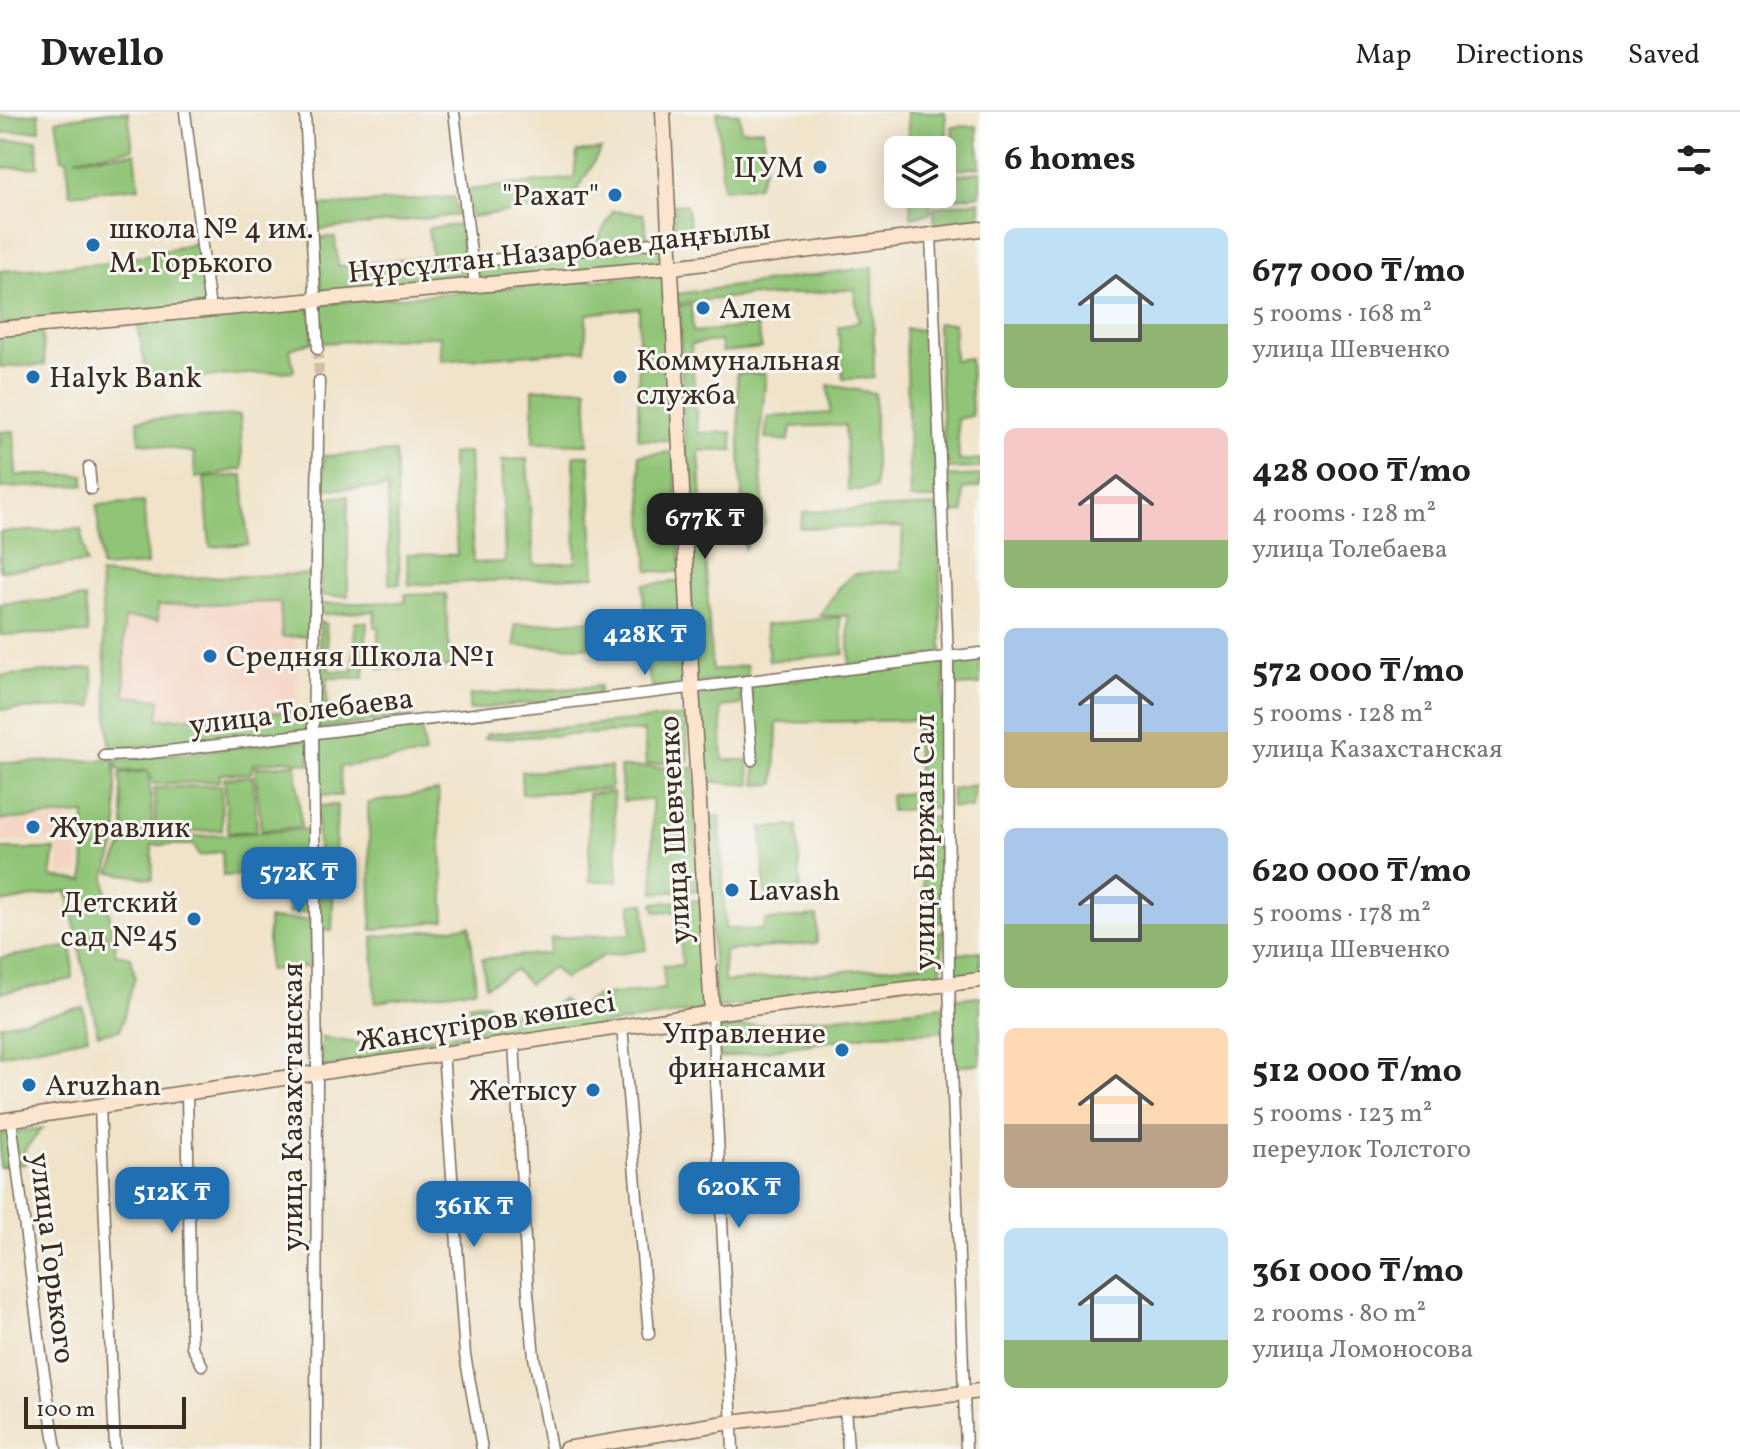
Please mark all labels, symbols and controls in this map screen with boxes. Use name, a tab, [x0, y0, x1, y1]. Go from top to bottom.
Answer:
text: Dwello	[40, 29, 164, 82]
text: Map	[1356, 36, 1412, 75]
text: Directions	[1456, 36, 1584, 75]
text: Saved	[1628, 36, 1700, 75]
map controls	[884, 136, 956, 208]
button: layers	[884, 136, 956, 208]
text: 6 homes	[1004, 137, 1136, 184]
icon: filters	[1672, 138, 1716, 182]
place label: ЦУМ	[734, 148, 804, 190]
marker: ЦУМ	[811, 158, 829, 176]
place label: "Рахат"	[502, 176, 599, 218]
marker: "Рахат"	[606, 186, 624, 204]
place label: школа № 4 им. М. Горького	[109, 209, 314, 285]
street label: Нұрсұлтан Назарбаев даңғылы	[346, 209, 773, 295]
marker: школа № 4 им. М. Горького	[84, 236, 102, 254]
text: 677 000 ₸/mo	[1252, 249, 1465, 296]
icon: home	[1068, 260, 1164, 356]
place label: Алем	[719, 289, 791, 331]
text: 5 rooms · 168 m²	[1252, 296, 1432, 332]
marker: Алем	[694, 299, 712, 317]
text: улица Шевченко	[1252, 332, 1450, 368]
place label: Коммунальная служба	[636, 341, 840, 417]
place label: Halyk Bank	[49, 358, 202, 400]
marker: Halyk Bank	[24, 368, 42, 386]
marker: Коммунальная служба	[611, 368, 629, 386]
text: 428 000 ₸/mo	[1252, 449, 1471, 496]
icon: home	[1068, 460, 1164, 556]
pin: 677K ₸	[640, 493, 770, 561]
text: 4 rooms · 128 m²	[1252, 496, 1436, 532]
text: 677K ₸	[665, 501, 745, 537]
text: улица Толебаева	[1252, 532, 1448, 568]
pin: 428K ₸	[580, 609, 710, 677]
text: 428K ₸	[603, 617, 687, 653]
place label: Средняя Школа №1	[226, 637, 495, 679]
marker: Средняя Школа №1	[201, 647, 219, 665]
text: 572 000 ₸/mo	[1252, 649, 1464, 696]
icon: home	[1068, 660, 1164, 756]
street label: улица Толебаева	[187, 678, 416, 748]
text: 5 rooms · 128 m²	[1252, 696, 1433, 732]
street label: улица Биржан Сал	[905, 714, 947, 970]
street label: улица Шевченко	[649, 715, 703, 945]
text: улица Казахстанская	[1252, 732, 1503, 768]
place label: Журавлик	[49, 808, 190, 850]
marker: Журавлик	[24, 818, 42, 836]
pin: 572K ₸	[234, 847, 364, 915]
text: 620 000 ₸/mo	[1252, 849, 1471, 896]
text: 572K ₸	[259, 855, 339, 891]
icon: home	[1068, 860, 1164, 956]
place label: Lavash	[748, 871, 840, 913]
marker: Lavash	[723, 881, 741, 899]
place label: Детский сад №45	[60, 883, 178, 959]
text: 5 rooms · 178 m²	[1252, 896, 1431, 932]
marker: Детский сад №45	[185, 910, 203, 928]
text: улица Шевченко	[1252, 932, 1450, 968]
street label: улица Казахстанская	[273, 962, 315, 1252]
street label: Жансүгіров көшесі	[354, 982, 619, 1064]
place label: Управление финансами	[662, 1014, 826, 1090]
marker: Управление финансами	[833, 1041, 851, 1059]
text: 512 000 ₸/mo	[1252, 1049, 1462, 1096]
icon: home	[1068, 1060, 1164, 1156]
place label: Aruzhan	[45, 1066, 161, 1108]
place label: Жетысу	[469, 1071, 577, 1113]
marker: Aruzhan	[20, 1076, 38, 1094]
marker: Жетысу	[584, 1081, 602, 1099]
text: 5 rooms · 123 m²	[1252, 1096, 1432, 1132]
text: переулок Толстого	[1252, 1132, 1471, 1168]
street label: улица Горького	[17, 1150, 85, 1366]
pin: 620K ₸	[674, 1162, 804, 1230]
pin: 512K ₸	[107, 1167, 237, 1235]
text: 620K ₸	[697, 1170, 781, 1206]
text: 512K ₸	[133, 1175, 211, 1211]
pin: 361K ₸	[409, 1181, 539, 1249]
text: 361K ₸	[434, 1189, 514, 1225]
text: 361 000 ₸/mo	[1252, 1249, 1464, 1296]
icon: home	[1068, 1260, 1164, 1356]
text: 2 rooms · 80 m²	[1252, 1296, 1426, 1332]
text: улица Ломоносова	[1252, 1332, 1474, 1368]
scale bar	[24, 1393, 186, 1429]
text: 100 m	[36, 1395, 95, 1426]

